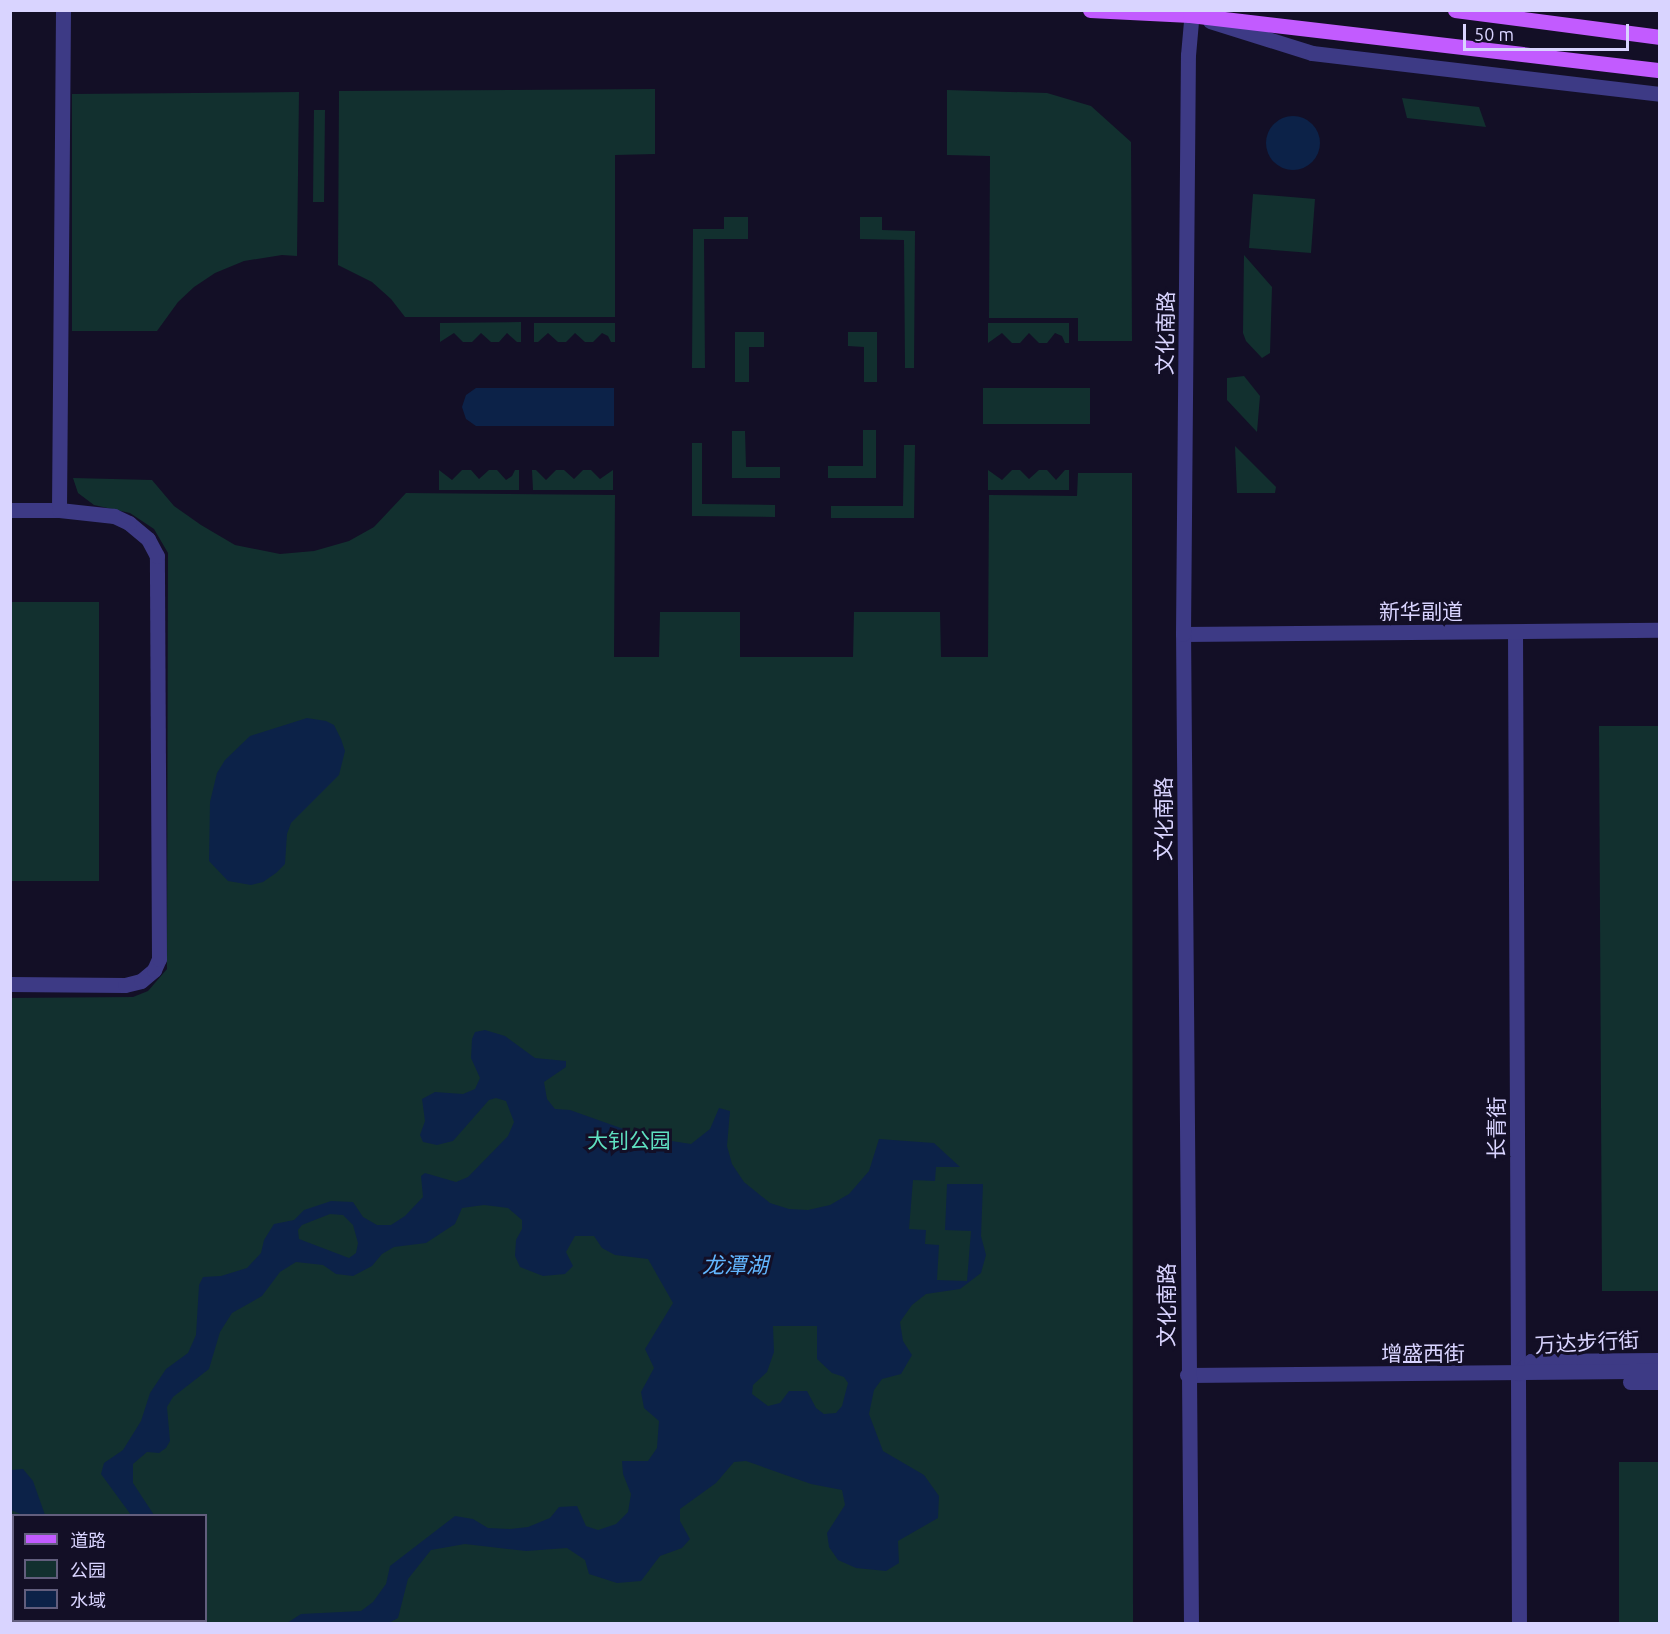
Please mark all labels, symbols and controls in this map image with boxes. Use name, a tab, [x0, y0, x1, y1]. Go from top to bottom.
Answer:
scale bar	[1466, 12, 1632, 50]
text: 50 m	[1474, 24, 1514, 44]
street label: 文化南路	[1152, 291, 1178, 375]
street label: 新华副道	[1379, 598, 1463, 624]
street label: 文化南路	[1150, 777, 1176, 861]
street label: 长青街	[1483, 1097, 1509, 1159]
park label: 大钊公园	[587, 1127, 671, 1153]
water label: 龙潭湖	[702, 1252, 768, 1278]
street label: 文化南路	[1153, 1263, 1179, 1347]
street label: 万达步行街	[1534, 1327, 1640, 1357]
street label: 增盛西街	[1381, 1340, 1465, 1366]
legend	[12, 1514, 207, 1622]
text: 道路	[70, 1530, 106, 1550]
text: 公园	[70, 1560, 106, 1580]
text: 水域	[70, 1590, 106, 1610]

